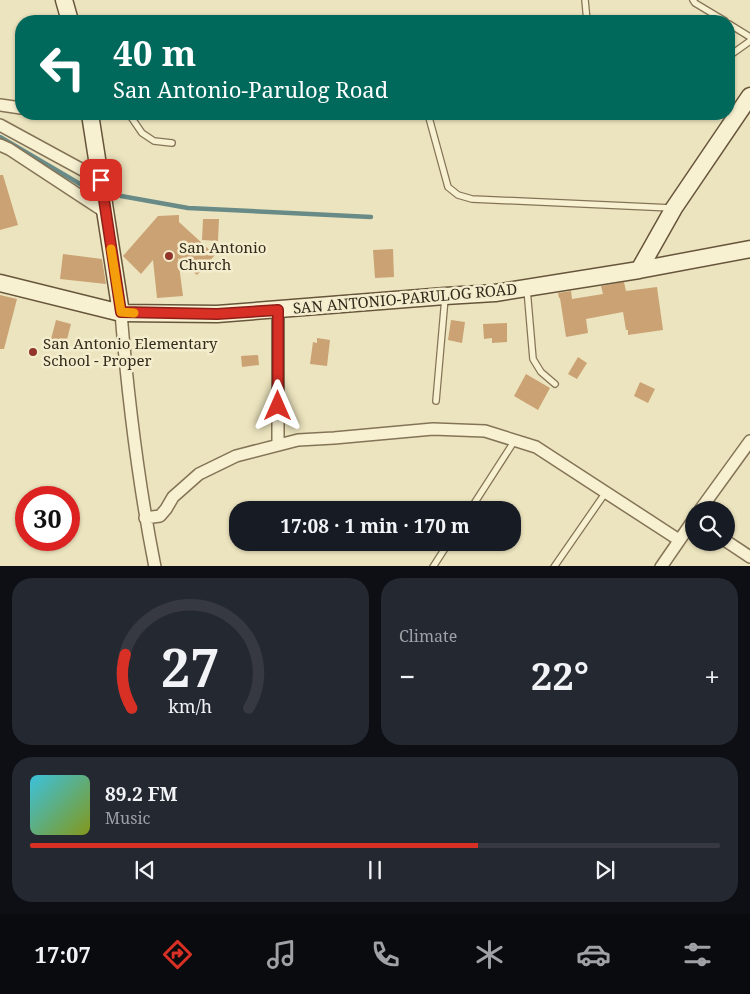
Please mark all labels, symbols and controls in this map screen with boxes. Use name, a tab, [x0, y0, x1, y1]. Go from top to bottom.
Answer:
text: 40 m	[113, 29, 196, 76]
icon: left	[30, 35, 95, 100]
text: San Antonio-Parulog Road	[113, 74, 388, 104]
pin	[80, 159, 122, 201]
icon: arrive	[87, 166, 115, 194]
place label: San Antonio Church	[179, 237, 267, 274]
marker: San Antonio Church	[163, 250, 175, 262]
street label: SAN ANTONIO-PARULOG ROAD	[292, 278, 518, 318]
place label: San Antonio Elementary School - Proper	[43, 333, 218, 370]
marker: San Antonio Elementary School - Proper	[27, 346, 39, 358]
position arrow	[251, 379, 303, 431]
speed limit sign: 30	[15, 486, 80, 551]
map controls	[685, 501, 735, 551]
button: search	[685, 501, 735, 551]
text: 17:08 · 1 min · 170 m	[280, 513, 470, 539]
text: Climate	[399, 625, 457, 647]
text: 27	[161, 631, 220, 702]
text: 22°	[531, 649, 589, 701]
text: −	[399, 657, 415, 695]
text: +	[704, 657, 720, 695]
text: km/h	[169, 694, 212, 718]
text: 89.2 FM	[105, 781, 178, 807]
text: Music	[105, 807, 150, 829]
icon: previous	[131, 856, 159, 884]
icon: pause	[361, 856, 389, 884]
icon: next	[591, 856, 619, 884]
icon: directions	[160, 937, 195, 972]
icon: music	[264, 937, 299, 972]
icon: phone	[368, 937, 403, 972]
icon: climate	[472, 937, 507, 972]
icon: car	[576, 937, 611, 972]
icon: filters	[680, 937, 715, 972]
text: 17:07	[35, 939, 91, 969]

